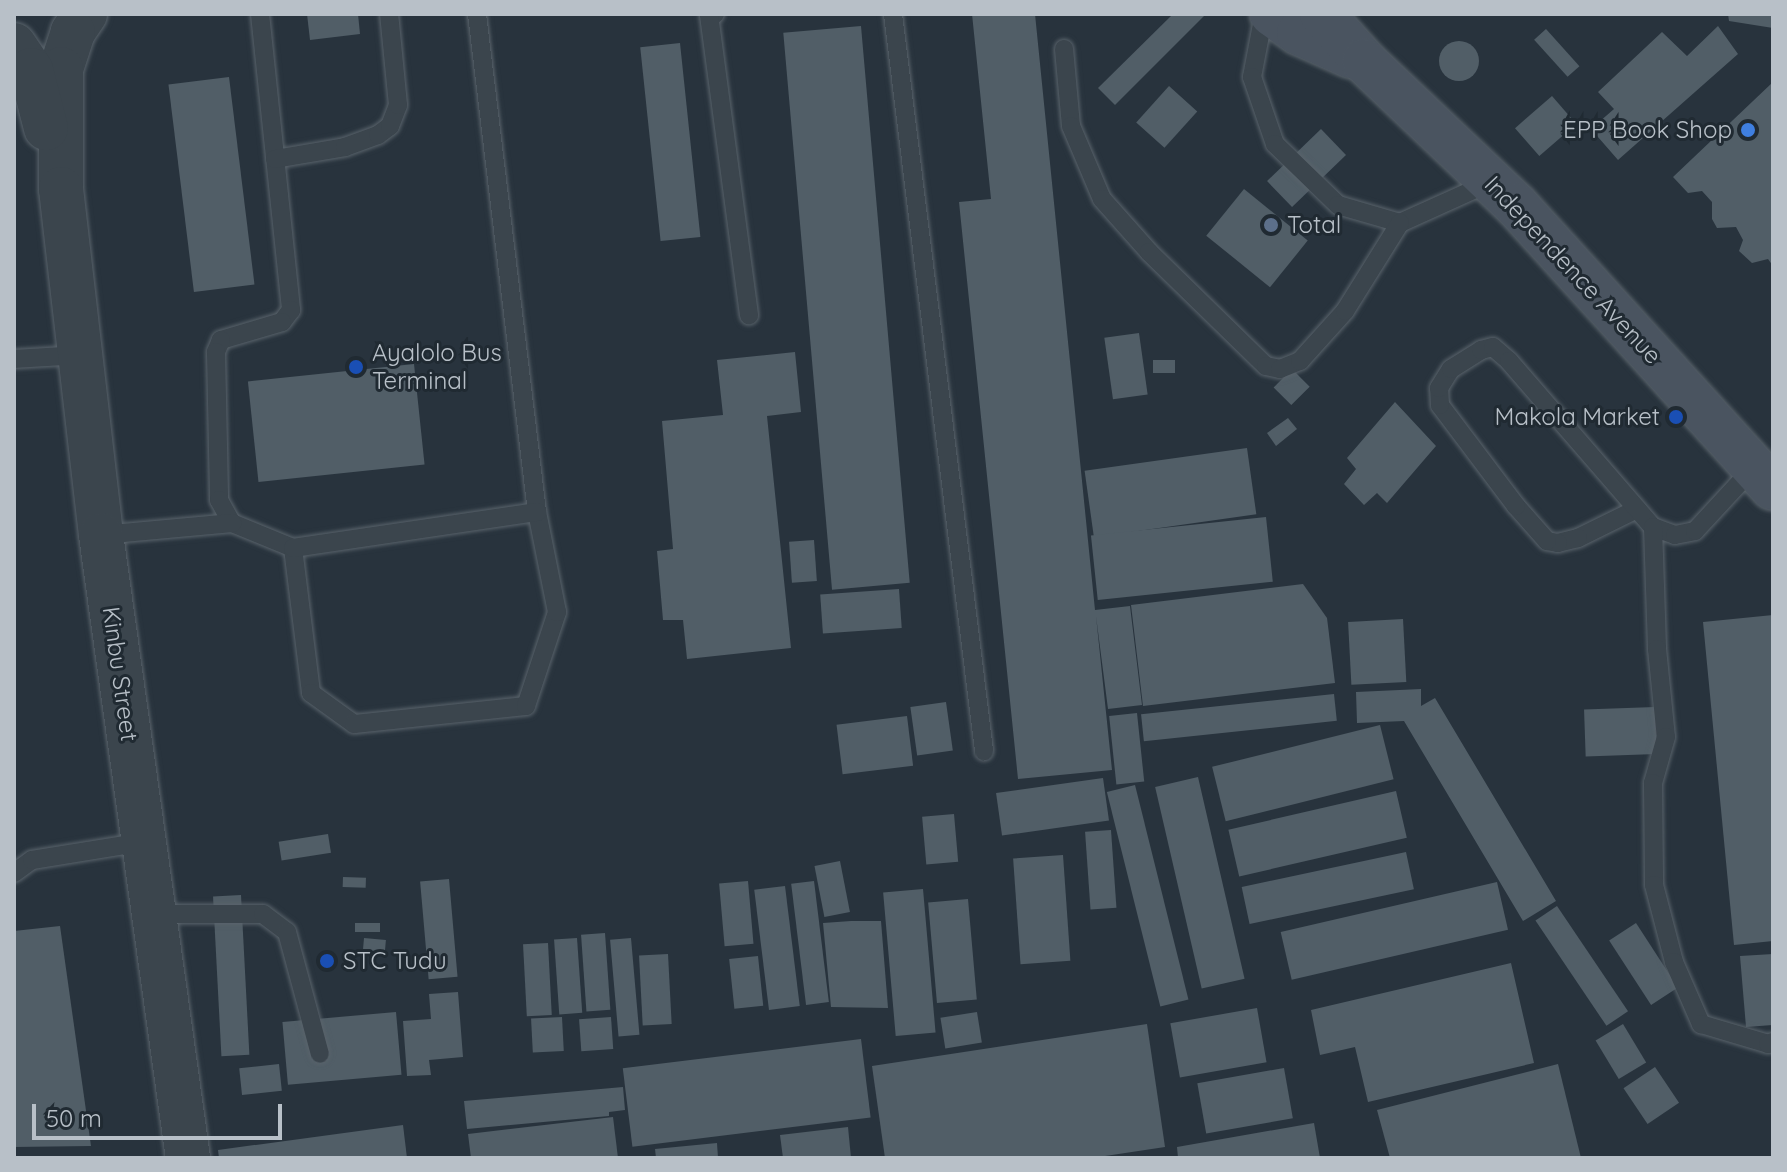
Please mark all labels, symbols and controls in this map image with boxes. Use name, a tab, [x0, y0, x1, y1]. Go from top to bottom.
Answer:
place label: EPP Book Shop	[1563, 116, 1732, 144]
marker: EPP Book Shop	[1739, 121, 1757, 139]
street label: Independence Avenue	[1478, 170, 1668, 370]
place label: Total	[1287, 211, 1341, 239]
marker: Total	[1262, 216, 1280, 234]
place label: Ayalolo Bus Terminal	[372, 339, 502, 395]
marker: Ayalolo Bus Terminal	[347, 358, 365, 376]
place label: Makola Market	[1495, 403, 1660, 431]
marker: Makola Market	[1667, 408, 1685, 426]
street label: Kinbu Street	[96, 605, 144, 743]
place label: STC Tudu	[343, 947, 447, 975]
marker: STC Tudu	[318, 952, 336, 970]
scale bar	[36, 1088, 286, 1138]
text: 50 m	[46, 1103, 102, 1133]

